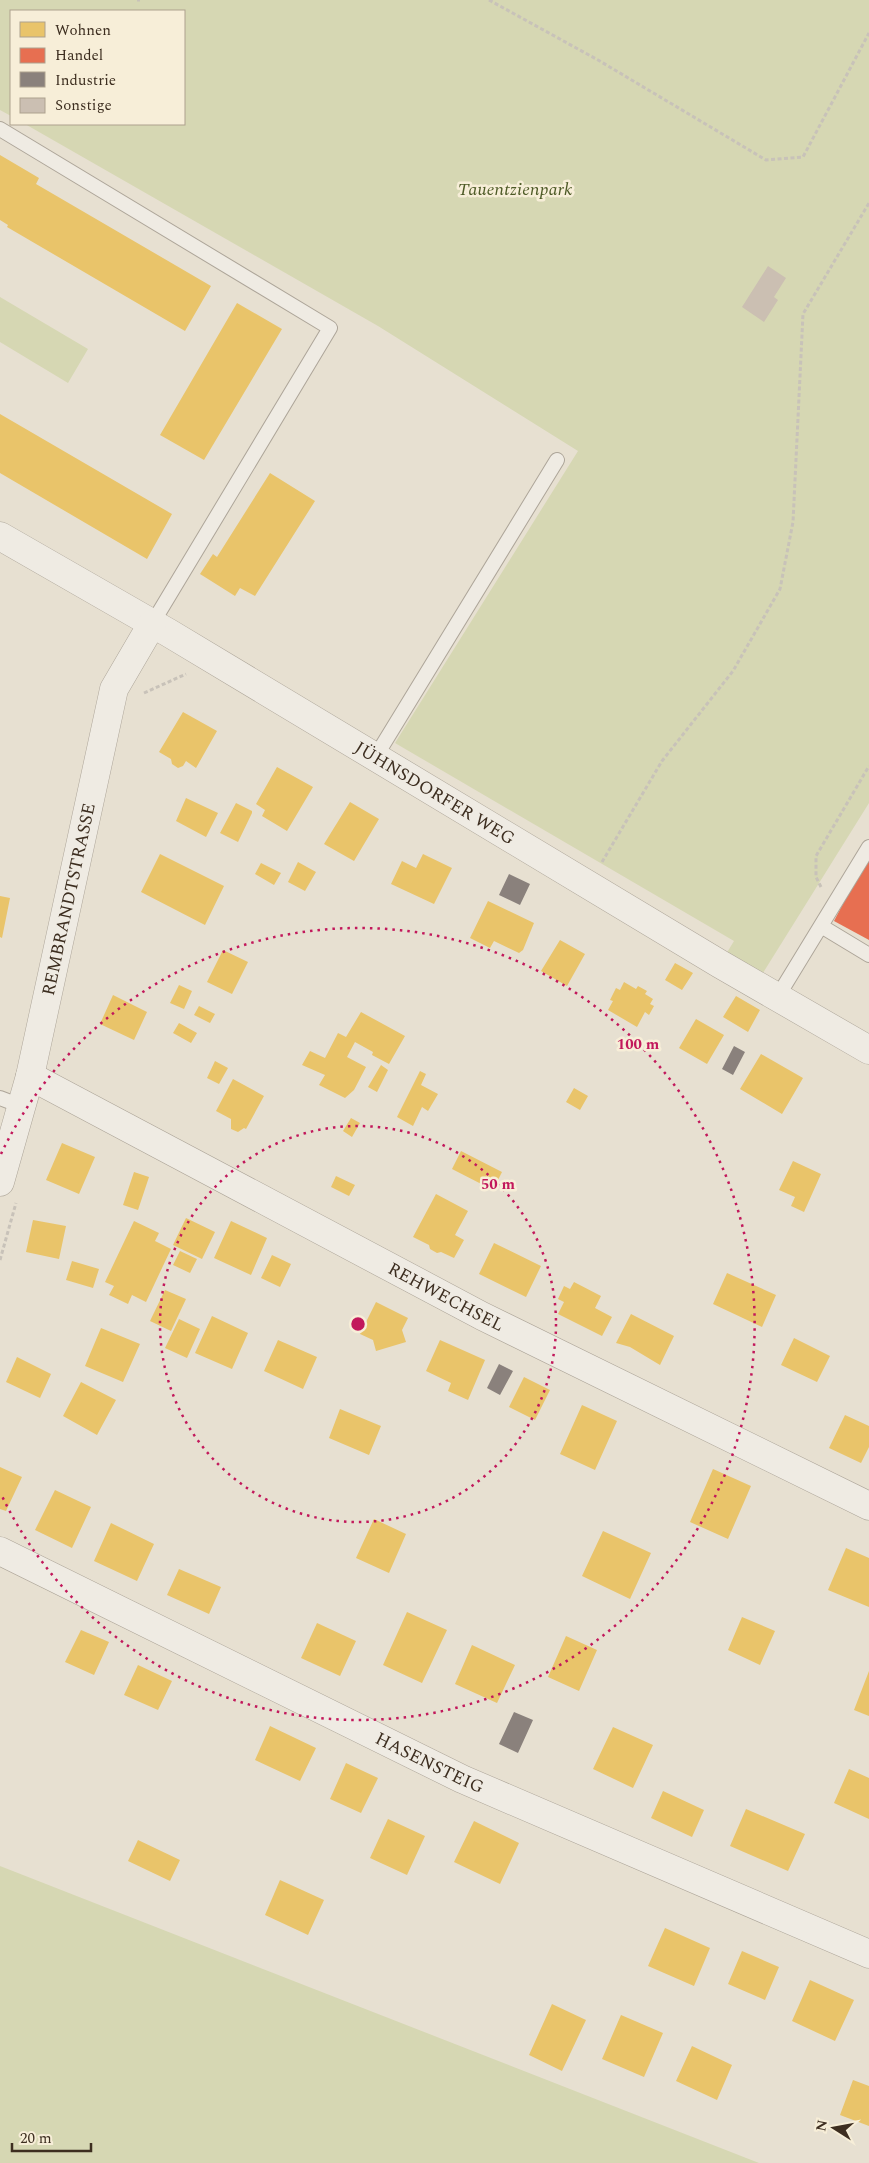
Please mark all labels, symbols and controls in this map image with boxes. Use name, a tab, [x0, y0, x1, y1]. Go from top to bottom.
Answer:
legend	[10, 10, 185, 125]
text: Wohnen	[55, 19, 111, 42]
text: Handel	[55, 44, 103, 67]
text: Industrie	[55, 69, 116, 92]
text: Sonstige	[55, 94, 112, 117]
park label: Tauentzienpark	[458, 176, 573, 203]
street label: JÜHNSDORFER WEG	[349, 734, 520, 852]
street label: REMBRANDTSTRASSE	[35, 801, 103, 998]
text: 100 m	[617, 1033, 660, 1056]
text: 50 m	[481, 1173, 516, 1196]
street label: REHWECHSEL	[383, 1255, 509, 1339]
centre of rings	[349, 1315, 367, 1333]
street label: HASENSTEIG	[370, 1725, 488, 1801]
north arrow	[809, 2103, 859, 2153]
text: N	[810, 2118, 833, 2133]
scale bar	[12, 2120, 91, 2152]
text: 20 m	[20, 2127, 52, 2150]

